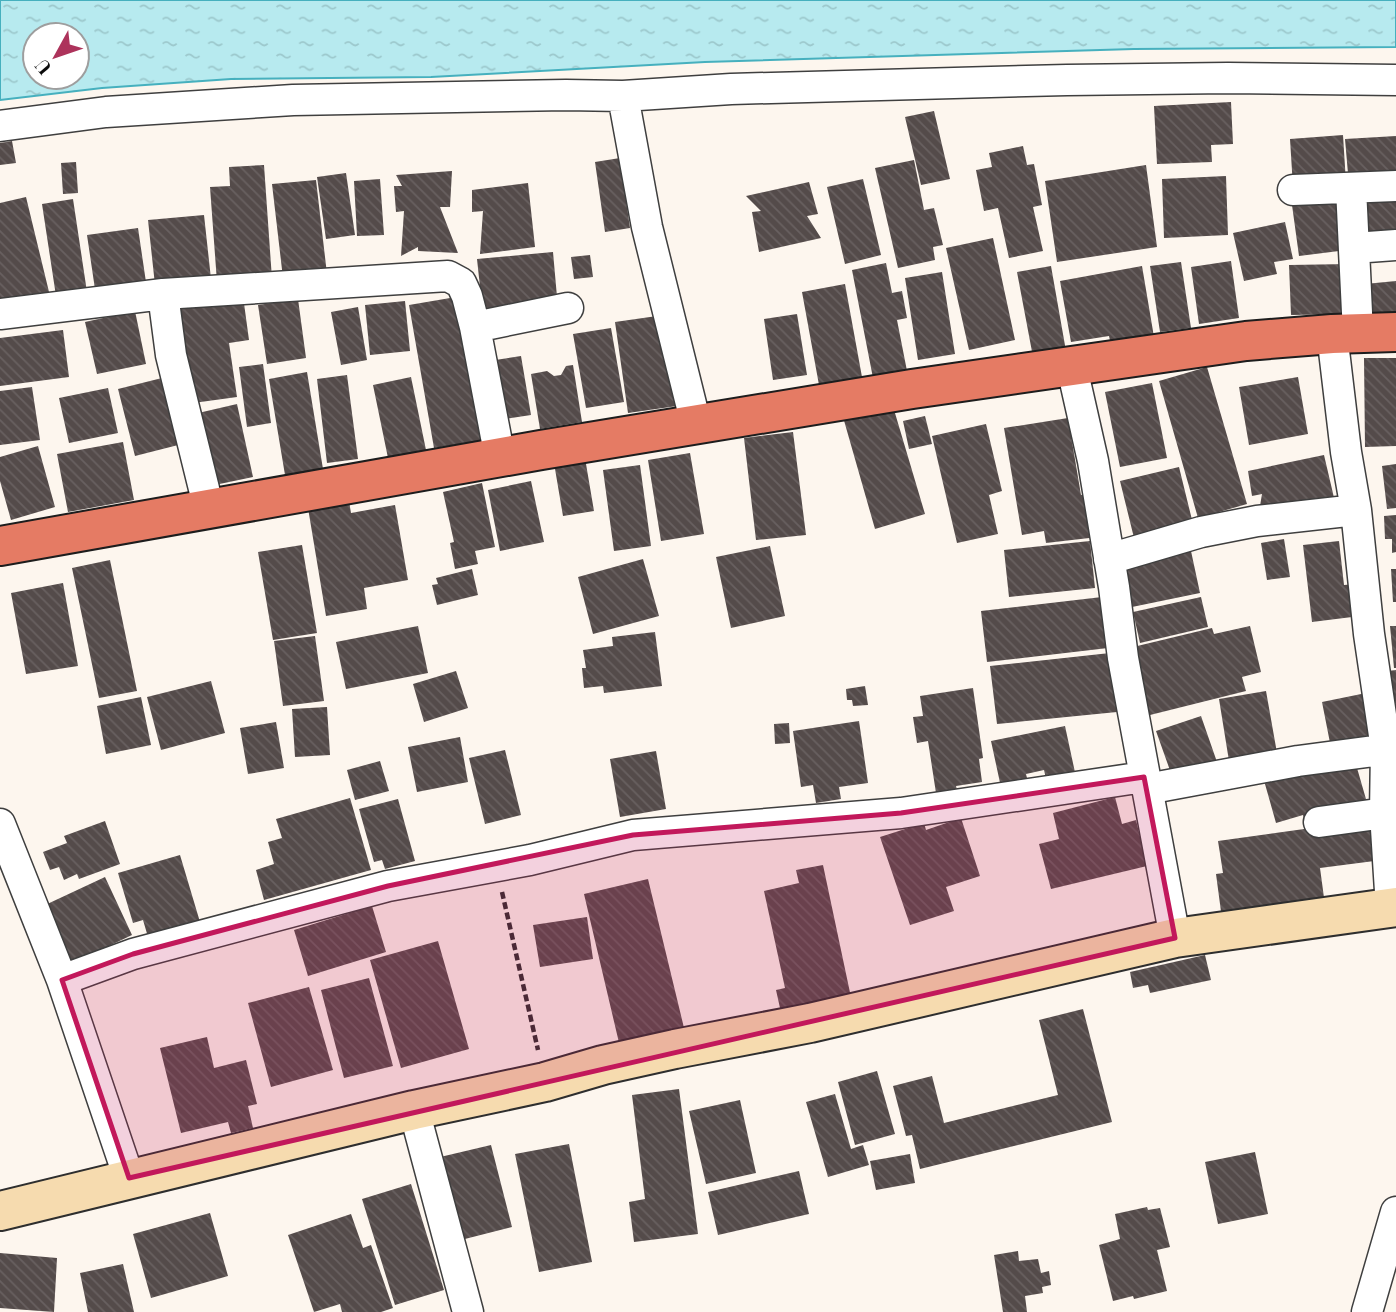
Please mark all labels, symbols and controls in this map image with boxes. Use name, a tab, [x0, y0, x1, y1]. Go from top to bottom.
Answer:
north arrow	[21, 21, 91, 91]
text: U	[28, 54, 56, 81]

